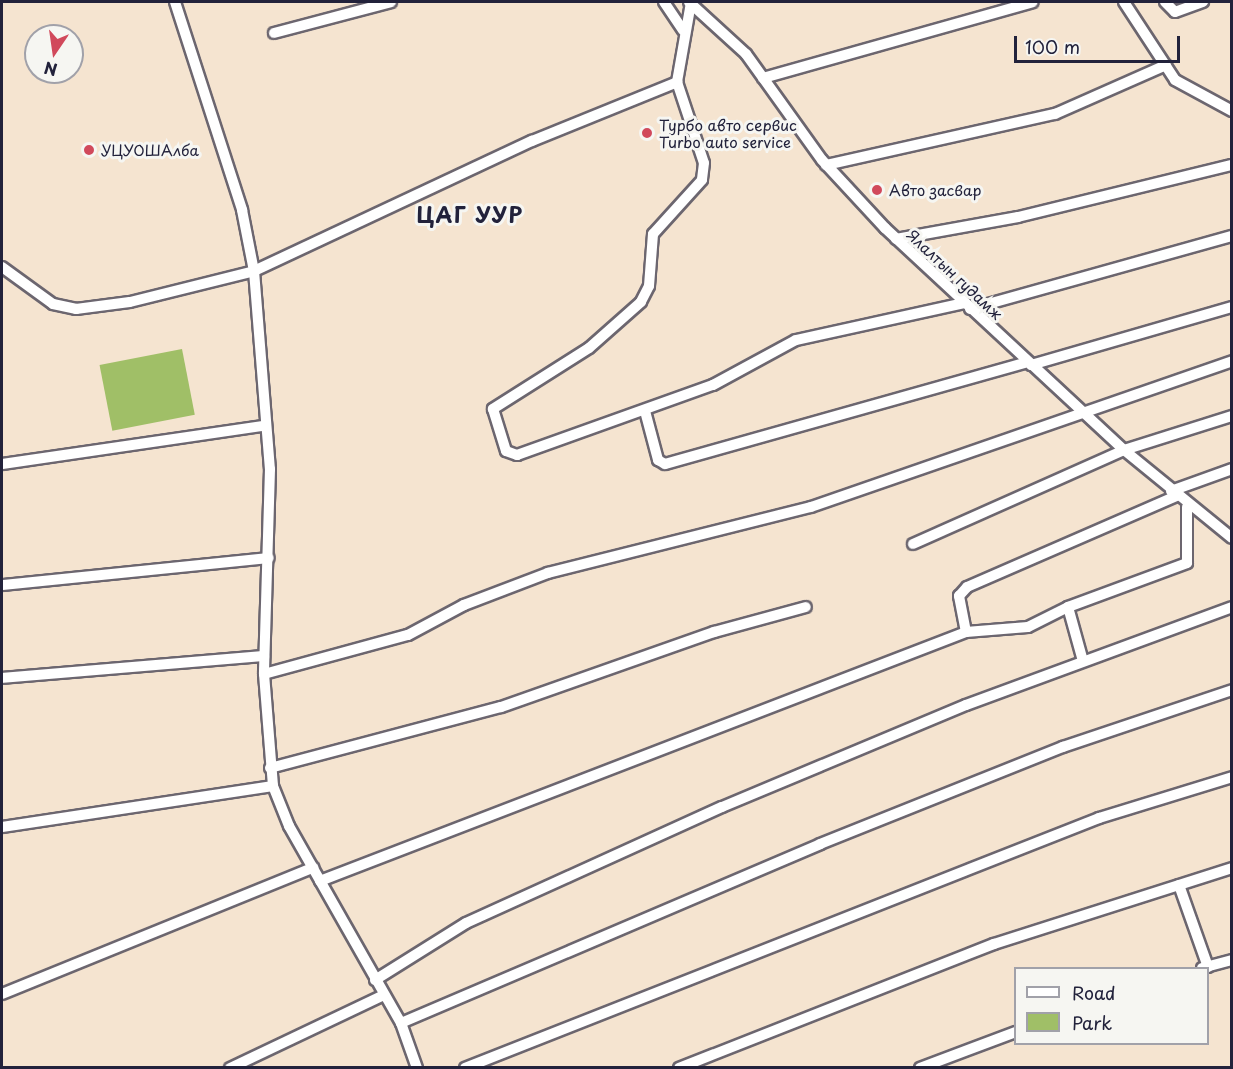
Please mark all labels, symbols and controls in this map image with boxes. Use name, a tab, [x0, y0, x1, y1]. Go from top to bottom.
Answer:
north arrow	[24, 24, 84, 84]
scale bar	[1017, 24, 1184, 62]
text: 100 m	[1025, 33, 1080, 60]
text: N	[42, 56, 59, 83]
place label: Турбо авто сервис Turbo auto service	[659, 115, 797, 150]
marker: Турбо авто сервис Turbo auto service	[640, 126, 654, 140]
place label: УЦУОШАлба	[101, 141, 199, 159]
marker: УЦУОШАлба	[82, 143, 96, 157]
place label: Авто засвар	[889, 181, 982, 199]
marker: Авто засвар	[870, 183, 884, 197]
district label: ЦАГ УУР	[416, 201, 524, 227]
street label: Ялалтын гудамж	[904, 225, 1006, 323]
legend	[1014, 967, 1209, 1045]
text: Road	[1072, 979, 1116, 1006]
text: Park	[1072, 1009, 1112, 1036]

